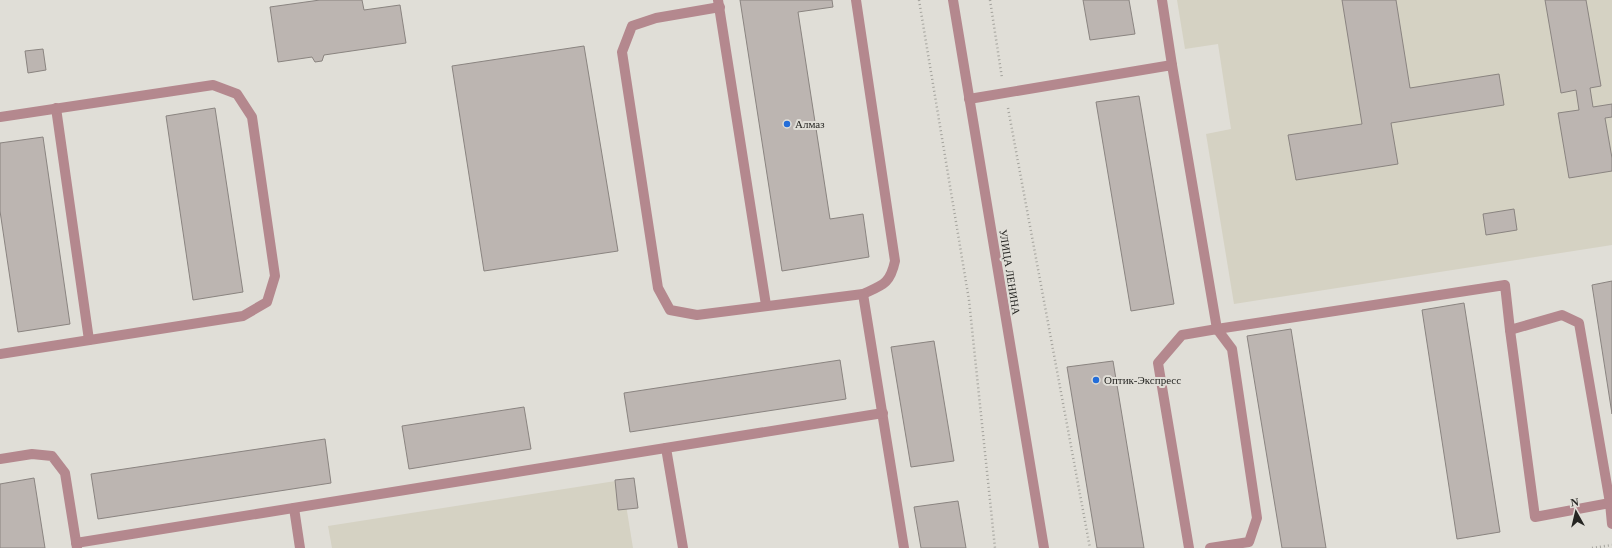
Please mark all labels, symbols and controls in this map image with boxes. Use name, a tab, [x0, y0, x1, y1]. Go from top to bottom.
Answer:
place label: Алмаз	[795, 118, 825, 130]
marker: Алмаз	[782, 119, 792, 129]
street label: УЛИЦА ЛЕНИНА	[997, 228, 1023, 316]
place label: Оптик-Экспресс	[1104, 374, 1181, 386]
marker: Оптик-Экспресс	[1091, 375, 1101, 385]
north arrow	[1556, 492, 1596, 532]
text: N	[1570, 496, 1579, 509]

